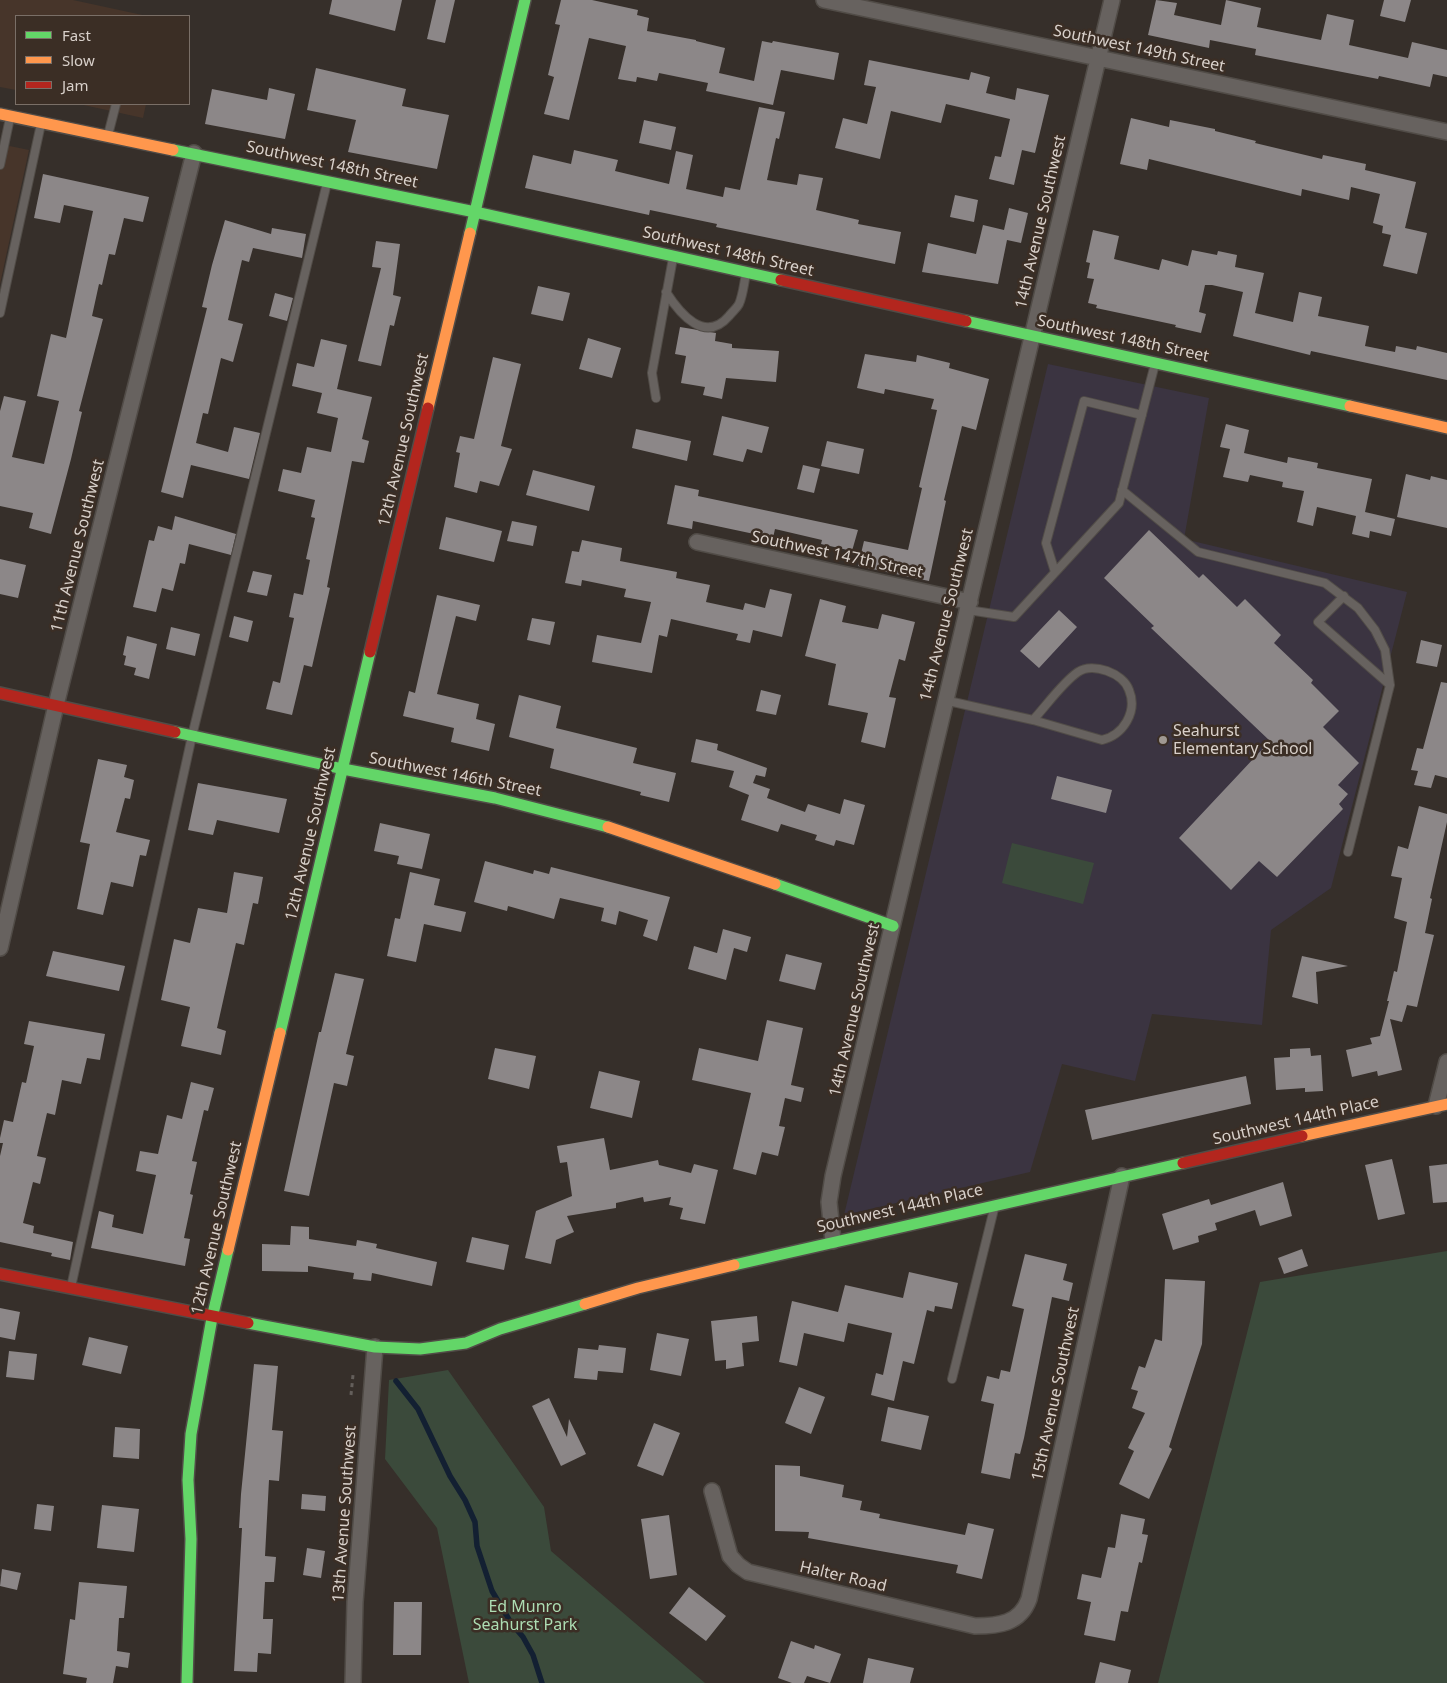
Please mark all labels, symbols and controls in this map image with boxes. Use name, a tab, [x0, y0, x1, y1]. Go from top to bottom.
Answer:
legend	[15, 15, 190, 105]
street label: Southwest 149th Street	[1051, 21, 1227, 77]
text: Fast	[62, 25, 91, 45]
text: Slow	[62, 50, 95, 70]
text: Jam	[62, 75, 89, 95]
street label: 14th Avenue Southwest	[1012, 133, 1070, 311]
street label: Southwest 148th Street	[244, 137, 420, 193]
street label: Southwest 148th Street	[641, 223, 815, 281]
street label: Southwest 148th Street	[1035, 311, 1211, 367]
street label: 12th Avenue Southwest	[375, 351, 433, 529]
street label: 11th Avenue Southwest	[47, 458, 109, 634]
street label: Southwest 147th Street	[749, 527, 925, 583]
street label: 14th Avenue Southwest	[916, 527, 978, 703]
place label: Seahurst Elementary School	[1173, 721, 1312, 759]
marker: Seahurst Elementary School	[1157, 734, 1169, 746]
street label: 12th Avenue Southwest	[282, 745, 340, 923]
street label: Southwest 146th Street	[367, 749, 543, 801]
street label: 14th Avenue Southwest	[826, 921, 884, 1099]
street label: Southwest 144th Place	[1211, 1093, 1381, 1149]
street label: 12th Avenue Southwest	[188, 1139, 246, 1317]
street label: Southwest 144th Place	[815, 1181, 985, 1237]
street label: 15th Avenue Southwest	[1028, 1305, 1084, 1483]
street label: 13th Avenue Southwest	[329, 1425, 361, 1603]
street label: Halter Road	[797, 1558, 889, 1596]
park label: Ed Munro Seahurst Park	[473, 1597, 577, 1635]

